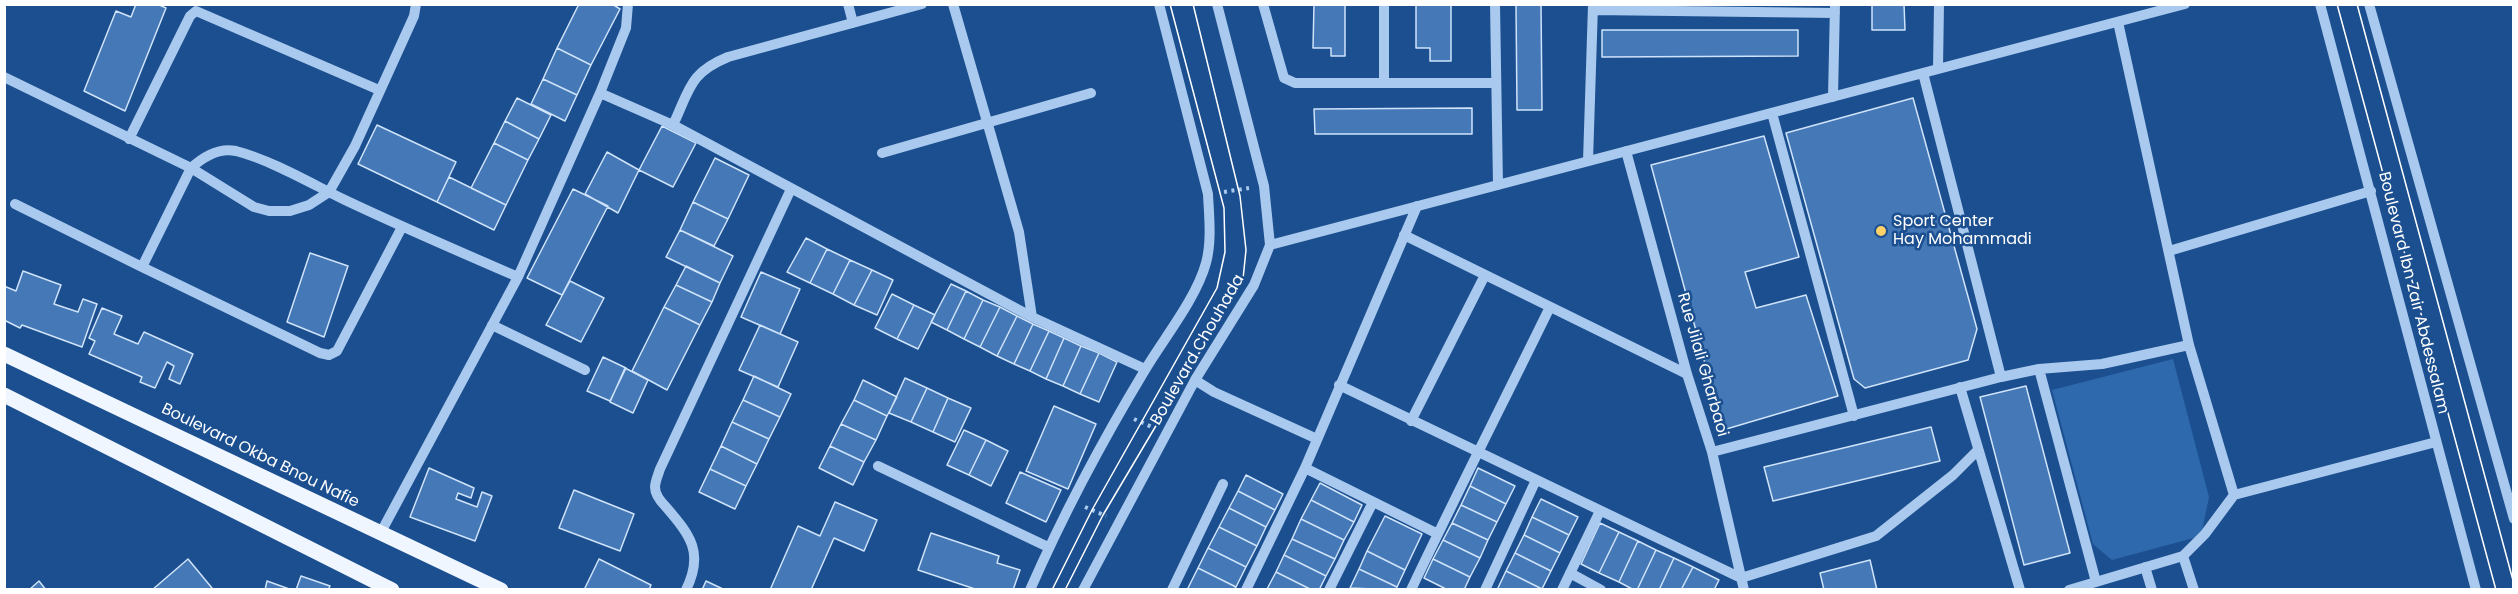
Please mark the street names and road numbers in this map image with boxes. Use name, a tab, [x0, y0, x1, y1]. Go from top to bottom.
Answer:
street label: Boulevard Ibn Zair Abdessalam	[2374, 170, 2452, 416]
street label: Boulevard Chouhada	[1147, 271, 1249, 429]
street label: Rue Jilali Gharbaoi	[1672, 291, 1732, 439]
street label: Boulevard Okba Bnou Nafie	[158, 400, 362, 512]

